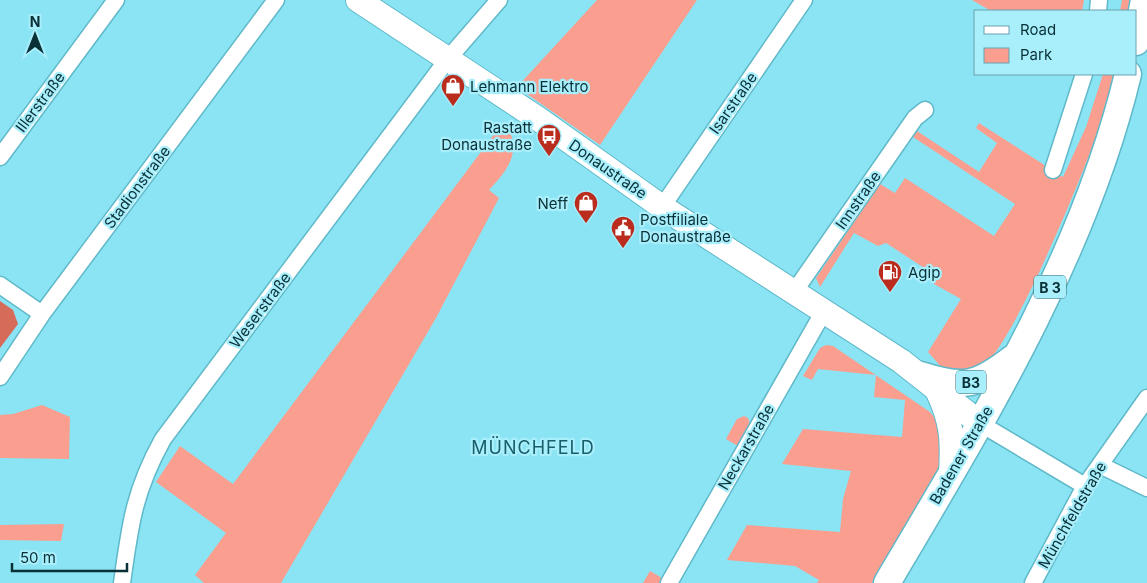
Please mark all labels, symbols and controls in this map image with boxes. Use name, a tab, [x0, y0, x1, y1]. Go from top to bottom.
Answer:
north arrow	[10, 10, 60, 60]
legend	[974, 10, 1137, 75]
text: N	[30, 13, 40, 30]
text: Road	[1020, 20, 1056, 39]
text: Park	[1020, 45, 1053, 64]
street label: Illerstraße	[11, 68, 69, 136]
street label: Isarstraße	[705, 69, 761, 137]
shop icon: Lehmann Elektro	[440, 73, 466, 107]
place label: Lehmann Elektro	[470, 77, 589, 96]
place label: Rastatt Donaustraße	[441, 118, 532, 154]
bus stop icon: Rastatt Donaustraße	[536, 123, 562, 157]
street label: Donaustraße	[565, 135, 651, 203]
street label: Stadionstraße	[100, 142, 174, 232]
street label: Innstraße	[831, 167, 885, 233]
shop icon: Neff	[573, 190, 599, 224]
place label: Neff	[537, 194, 568, 213]
place label: Postfiliale Donaustraße	[640, 210, 731, 246]
public building icon: Postfiliale Donaustraße	[610, 215, 636, 249]
fuel station icon: Agip	[877, 259, 903, 293]
place label: Agip	[908, 263, 940, 282]
street label: Weserstraße	[225, 268, 295, 352]
road number: B 3	[1034, 276, 1066, 298]
road number: B3	[956, 371, 986, 394]
street label: Neckarstraße	[714, 401, 778, 493]
street label: Badener Straße	[925, 403, 997, 507]
district label: MÜNCHFELD	[471, 436, 595, 458]
street label: Münchfeldstraße	[1034, 458, 1110, 572]
scale bar	[12, 540, 128, 572]
text: 50 m	[20, 548, 56, 567]

